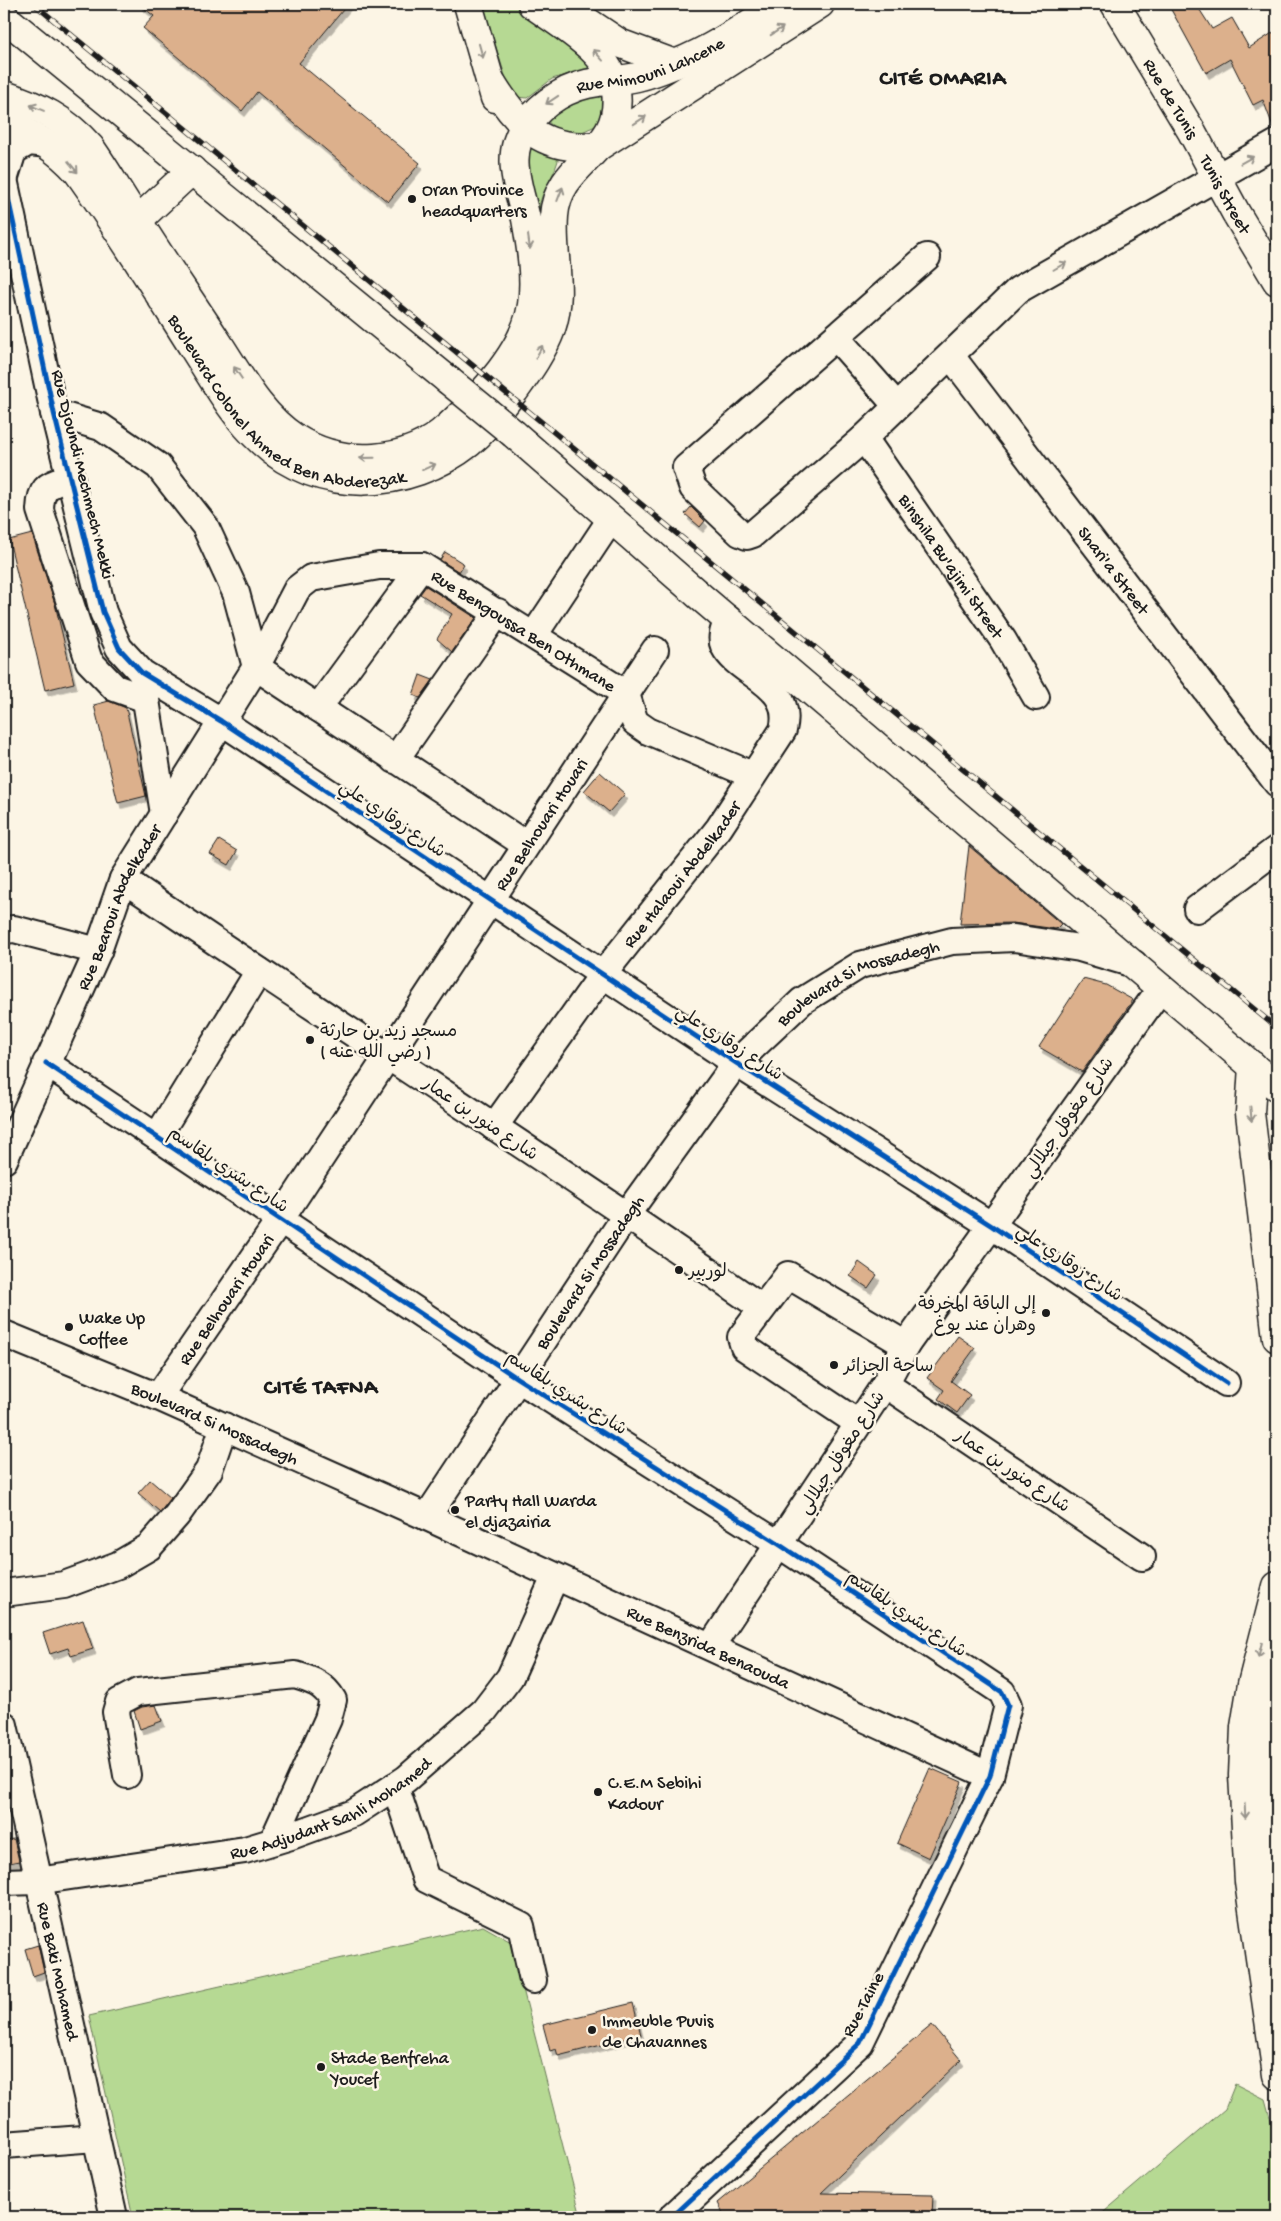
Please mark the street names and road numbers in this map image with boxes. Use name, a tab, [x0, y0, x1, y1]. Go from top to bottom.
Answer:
street label: Rue Mimouni Lahcene	[574, 33, 729, 99]
street label: Rue de Tunis	[1137, 56, 1202, 144]
street label: Tunis Street	[1193, 151, 1255, 240]
street label: Boulevard Colonel Ahmed Ben Abderezak	[161, 311, 410, 494]
street label: Rue Djoundi Mechmech Mekki	[45, 368, 118, 581]
street label: Binshila Bu'ajimi Street	[892, 490, 1008, 645]
street label: Shari'a Street	[1072, 523, 1154, 621]
street label: Rue Bengoussa Ben Othmane	[426, 566, 619, 698]
street label: Rue Belhouari Houari	[491, 755, 594, 896]
street label: شارع زوقاري علي	[333, 777, 449, 866]
street label: Rue Halaoui Abdelkader	[620, 797, 748, 953]
street label: Rue Bearoui Abdelkader	[74, 820, 168, 994]
street label: Boulevard Si Mossadegh	[773, 937, 942, 1033]
street label: شارع زوقاري علي	[670, 1002, 786, 1089]
street label: شارع مغوفل جيلالي	[1021, 1054, 1122, 1185]
street label: شارع منور بن عمار	[417, 1073, 541, 1166]
street label: شارع بشري بلقاسم	[163, 1123, 292, 1220]
street label: Boulevard Si Mossadegh	[532, 1192, 650, 1355]
street label: شارع زوقاري علي	[1010, 1221, 1126, 1310]
street label: Rue Belhouari Houari	[175, 1231, 280, 1370]
street label: شارع بشري بلقاسم	[501, 1347, 630, 1442]
street label: Boulevard Si Mossadegh	[126, 1379, 301, 1471]
street label: شارع مغوفل جيلالي	[795, 1388, 893, 1520]
street label: شارع منور بن عمار	[949, 1425, 1073, 1518]
street label: شارع بشري بلقاسم	[841, 1567, 970, 1664]
street label: Rue Benzrida Benaouda	[623, 1602, 793, 1696]
street label: Rue Adjudant Sahli Mohamed	[229, 1753, 438, 1865]
street label: Rue Baki Mohamed	[31, 1900, 82, 2044]
street label: Rue Taine	[838, 1969, 890, 2041]

